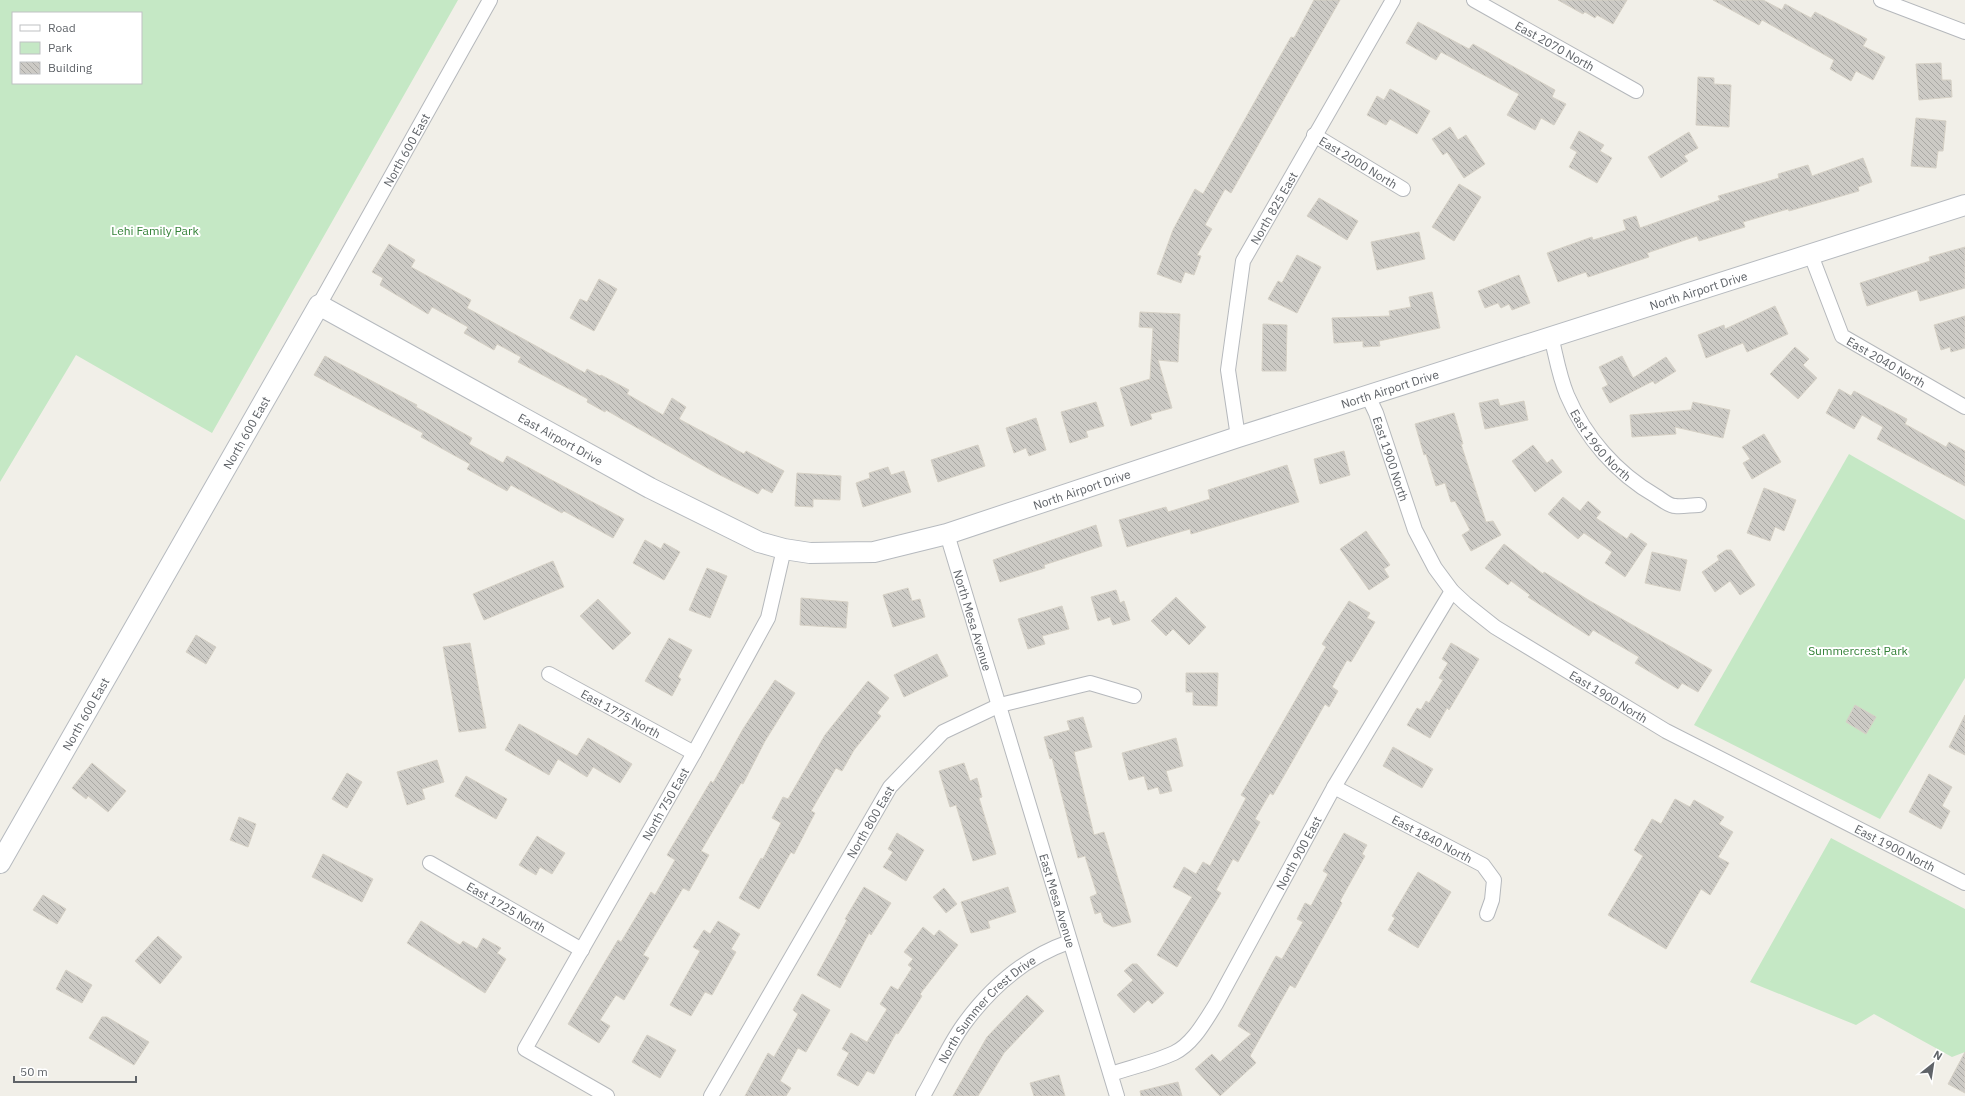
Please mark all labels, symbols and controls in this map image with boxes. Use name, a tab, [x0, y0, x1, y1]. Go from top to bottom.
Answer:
legend	[12, 12, 142, 84]
street label: East 2070 North	[1513, 17, 1597, 74]
text: Road	[48, 20, 76, 35]
text: Park	[48, 40, 73, 55]
text: Building	[48, 60, 93, 75]
street label: North 600 East	[380, 111, 433, 189]
street label: East 2000 North	[1317, 133, 1400, 191]
street label: North 825 East	[1247, 169, 1300, 247]
park label: Lehi Family Park	[111, 223, 199, 238]
street label: North Airport Drive	[1648, 267, 1749, 313]
street label: East 2040 North	[1844, 333, 1929, 390]
street label: North Airport Drive	[1339, 366, 1441, 411]
street label: North 600 East	[219, 393, 273, 471]
street label: East 1960 North	[1567, 406, 1635, 484]
street label: East Airport Drive	[516, 409, 606, 468]
street label: East 1900 North	[1370, 414, 1412, 503]
street label: North Airport Drive	[1031, 466, 1133, 512]
street label: North Mesa Avenue	[951, 568, 996, 673]
park label: Summercrest Park	[1808, 643, 1909, 658]
street label: East 1900 North	[1567, 667, 1651, 726]
street label: North 600 East	[59, 675, 112, 753]
street label: East 1775 North	[579, 685, 664, 741]
street label: North 750 East	[638, 765, 692, 843]
street label: North 800 East	[843, 783, 897, 861]
street label: East 1840 North	[1390, 811, 1475, 866]
street label: North 900 East	[1272, 813, 1324, 892]
street label: East 1900 North	[1852, 821, 1938, 874]
street label: East Mesa Avenue	[1037, 852, 1079, 950]
street label: East 1725 North	[464, 878, 549, 935]
street label: North Summer Crest Drive	[935, 952, 1038, 1066]
north arrow	[1913, 1044, 1953, 1084]
text: N	[1931, 1047, 1945, 1063]
scale bar	[14, 1058, 136, 1084]
text: 50 m	[20, 1064, 48, 1079]

